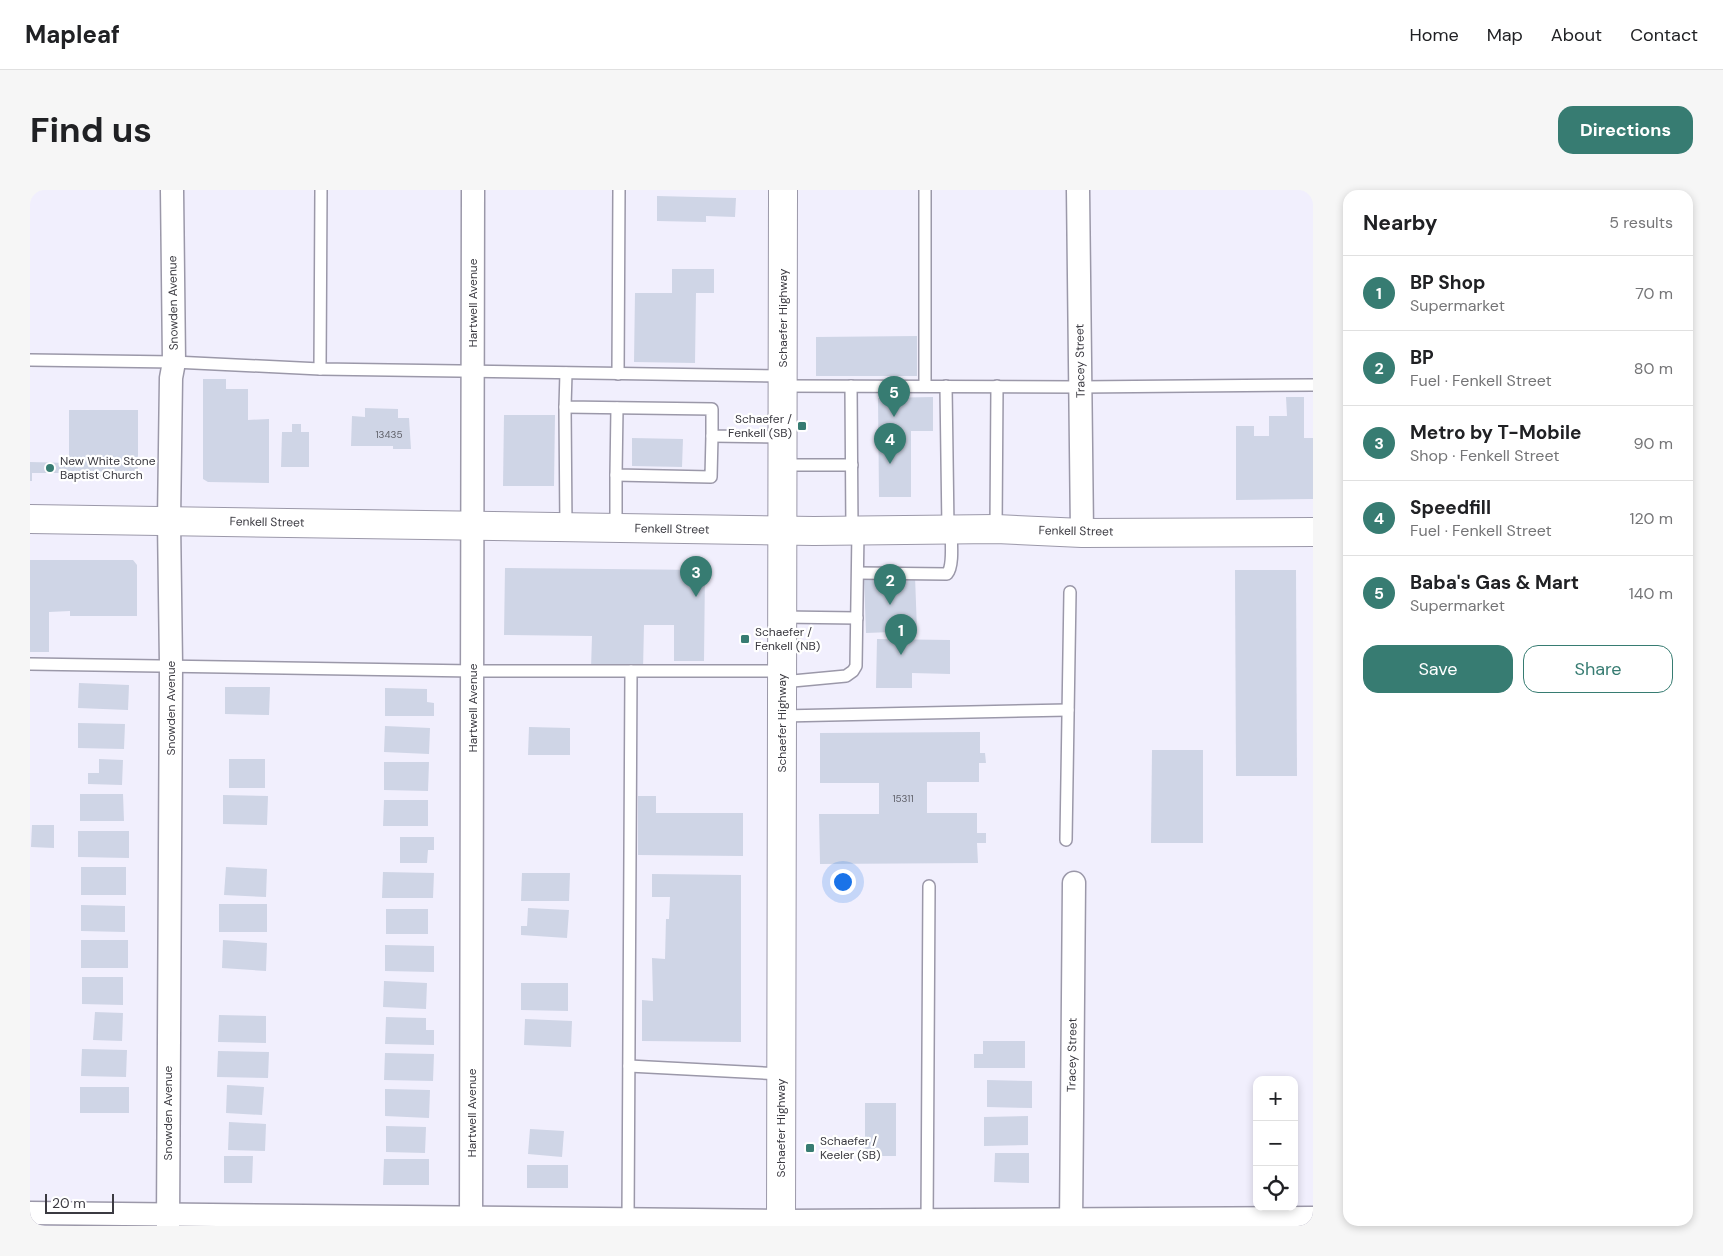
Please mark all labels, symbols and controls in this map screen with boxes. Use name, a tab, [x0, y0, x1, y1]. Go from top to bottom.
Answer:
text: Mapleaf	[25, 19, 120, 50]
text: Home	[1409, 23, 1459, 47]
text: Map	[1487, 23, 1523, 47]
text: About	[1551, 23, 1602, 47]
text: Contact	[1630, 23, 1698, 47]
button: Directions	[1558, 106, 1693, 154]
text: Find us	[30, 107, 152, 153]
text: Nearby	[1363, 209, 1437, 237]
text: 5 results	[1609, 212, 1673, 233]
street label: Snowden Avenue	[164, 255, 182, 351]
street label: Hartwell Avenue	[465, 258, 481, 347]
street label: Schaefer Highway	[775, 268, 791, 367]
text: BP Shop	[1410, 270, 1486, 295]
text: 1	[1376, 283, 1382, 304]
text: 70 m	[1635, 283, 1673, 304]
text: Supermarket	[1410, 295, 1505, 316]
street label: Tracey Street	[1071, 323, 1089, 398]
text: BP	[1410, 345, 1434, 370]
text: 2	[1374, 358, 1384, 379]
text: 80 m	[1634, 358, 1673, 379]
text: Fuel · Fenkell Street	[1410, 370, 1552, 391]
pin: 5	[878, 376, 910, 417]
place label: Schaefer / Fenkell (SB)	[728, 411, 792, 441]
marker: Schaefer / Fenkell (SB)	[796, 420, 808, 432]
text: Metro by T-Mobile	[1410, 420, 1581, 445]
pin: 4	[874, 423, 906, 464]
house number: 13435	[375, 428, 403, 441]
text: 3	[1374, 433, 1384, 454]
text: 90 m	[1633, 433, 1673, 454]
text: Shop · Fenkell Street	[1410, 445, 1559, 466]
place label: New White Stone Baptist Church	[60, 453, 156, 483]
marker: New White Stone Baptist Church	[44, 462, 56, 474]
text: Speedfill	[1410, 495, 1491, 520]
text: 4	[1374, 508, 1384, 529]
text: 120 m	[1629, 508, 1673, 529]
street label: Fenkell Street	[229, 513, 305, 531]
street label: Fenkell Street	[634, 520, 710, 538]
text: Fuel · Fenkell Street	[1410, 520, 1552, 541]
street label: Fenkell Street	[1038, 522, 1114, 540]
pin: 3	[680, 556, 712, 597]
pin: 2	[874, 564, 906, 605]
text: Baba's Gas & Mart	[1410, 570, 1579, 595]
text: 5	[1374, 583, 1384, 604]
text: 140 m	[1629, 583, 1673, 604]
text: Supermarket	[1410, 595, 1505, 616]
pin: 1	[885, 614, 917, 655]
place label: Schaefer / Fenkell (NB)	[755, 624, 820, 654]
marker: Schaefer / Fenkell (NB)	[739, 633, 751, 645]
button: Save	[1363, 645, 1513, 693]
button: Share	[1523, 645, 1673, 693]
street label: Snowden Avenue	[163, 660, 179, 755]
street label: Hartwell Avenue	[465, 663, 481, 752]
street label: Schaefer Highway	[774, 673, 790, 772]
house number: 15311	[892, 792, 914, 805]
your location	[830, 869, 856, 895]
street label: Tracey Street	[1063, 1017, 1081, 1092]
street label: Snowden Avenue	[160, 1065, 176, 1160]
street label: Hartwell Avenue	[464, 1068, 480, 1157]
map controls	[1253, 1076, 1298, 1211]
button: +	[1253, 1076, 1298, 1121]
street label: Schaefer Highway	[773, 1078, 789, 1177]
button: −	[1253, 1121, 1298, 1166]
place label: Schaefer / Keeler (SB)	[820, 1133, 881, 1163]
marker: Schaefer / Keeler (SB)	[804, 1142, 816, 1154]
button: locate	[1253, 1166, 1298, 1211]
scale bar	[45, 1191, 114, 1214]
text: 20 m	[52, 1194, 86, 1212]

